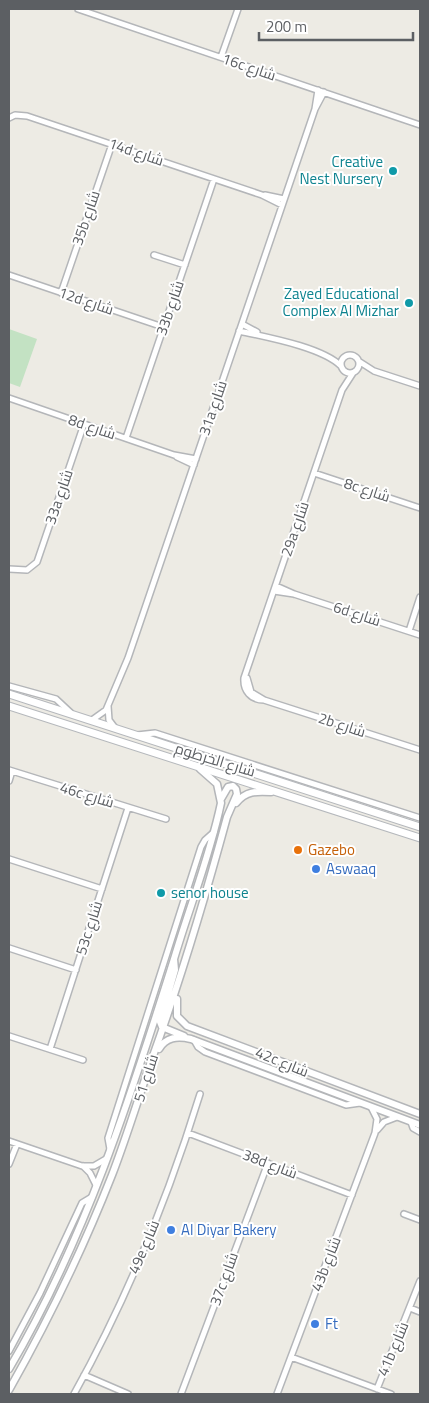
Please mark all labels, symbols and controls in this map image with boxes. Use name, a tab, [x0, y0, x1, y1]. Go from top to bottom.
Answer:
scale bar	[259, 10, 413, 42]
text: 200 m	[266, 15, 307, 38]
street label: 16c شارع	[219, 47, 279, 86]
street label: 14d شارع	[105, 131, 167, 172]
place label: Creative Nest Nursery	[300, 150, 383, 190]
marker: Creative Nest Nursery	[387, 165, 399, 177]
street label: 35b شارع	[65, 187, 106, 249]
street label: 33b شارع	[149, 277, 190, 339]
street label: 12d شارع	[55, 280, 117, 321]
place label: Zayed Educational Complex Al Mizhar	[282, 282, 399, 322]
marker: Zayed Educational Complex Al Mizhar	[403, 297, 415, 309]
street label: 31a شارع	[192, 377, 233, 438]
street label: 8d شارع	[65, 408, 119, 445]
street label: 33a شارع	[38, 466, 79, 527]
street label: 8c شارع	[341, 471, 393, 508]
street label: 29a شارع	[274, 498, 315, 559]
street label: 6d شارع	[330, 595, 384, 632]
street label: 2b شارع	[315, 706, 369, 743]
street label: شارع الخرطوم	[172, 736, 258, 783]
street label: 46c شارع	[57, 775, 117, 814]
place label: Gazebo	[308, 838, 355, 861]
marker: Gazebo	[292, 844, 304, 856]
place label: Aswaaq	[326, 857, 376, 880]
marker: Aswaaq	[310, 863, 322, 875]
place label: senor house	[171, 881, 249, 904]
marker: senor house	[155, 887, 167, 899]
street label: 53c شارع	[69, 898, 108, 958]
street label: 42c شارع	[252, 1040, 312, 1083]
street label: شارع 51	[127, 1051, 164, 1105]
street label: 38d شارع	[239, 1143, 301, 1185]
street label: 49e شارع	[122, 1216, 165, 1277]
place label: Al Diyar Bakery	[181, 1218, 277, 1241]
marker: Al Diyar Bakery	[165, 1224, 177, 1236]
street label: 43b شارع	[305, 1233, 346, 1295]
street label: 37c شارع	[203, 1249, 244, 1309]
place label: Ft	[325, 1312, 339, 1335]
marker: Ft	[309, 1318, 321, 1330]
street label: 41b شارع	[371, 1318, 414, 1380]

